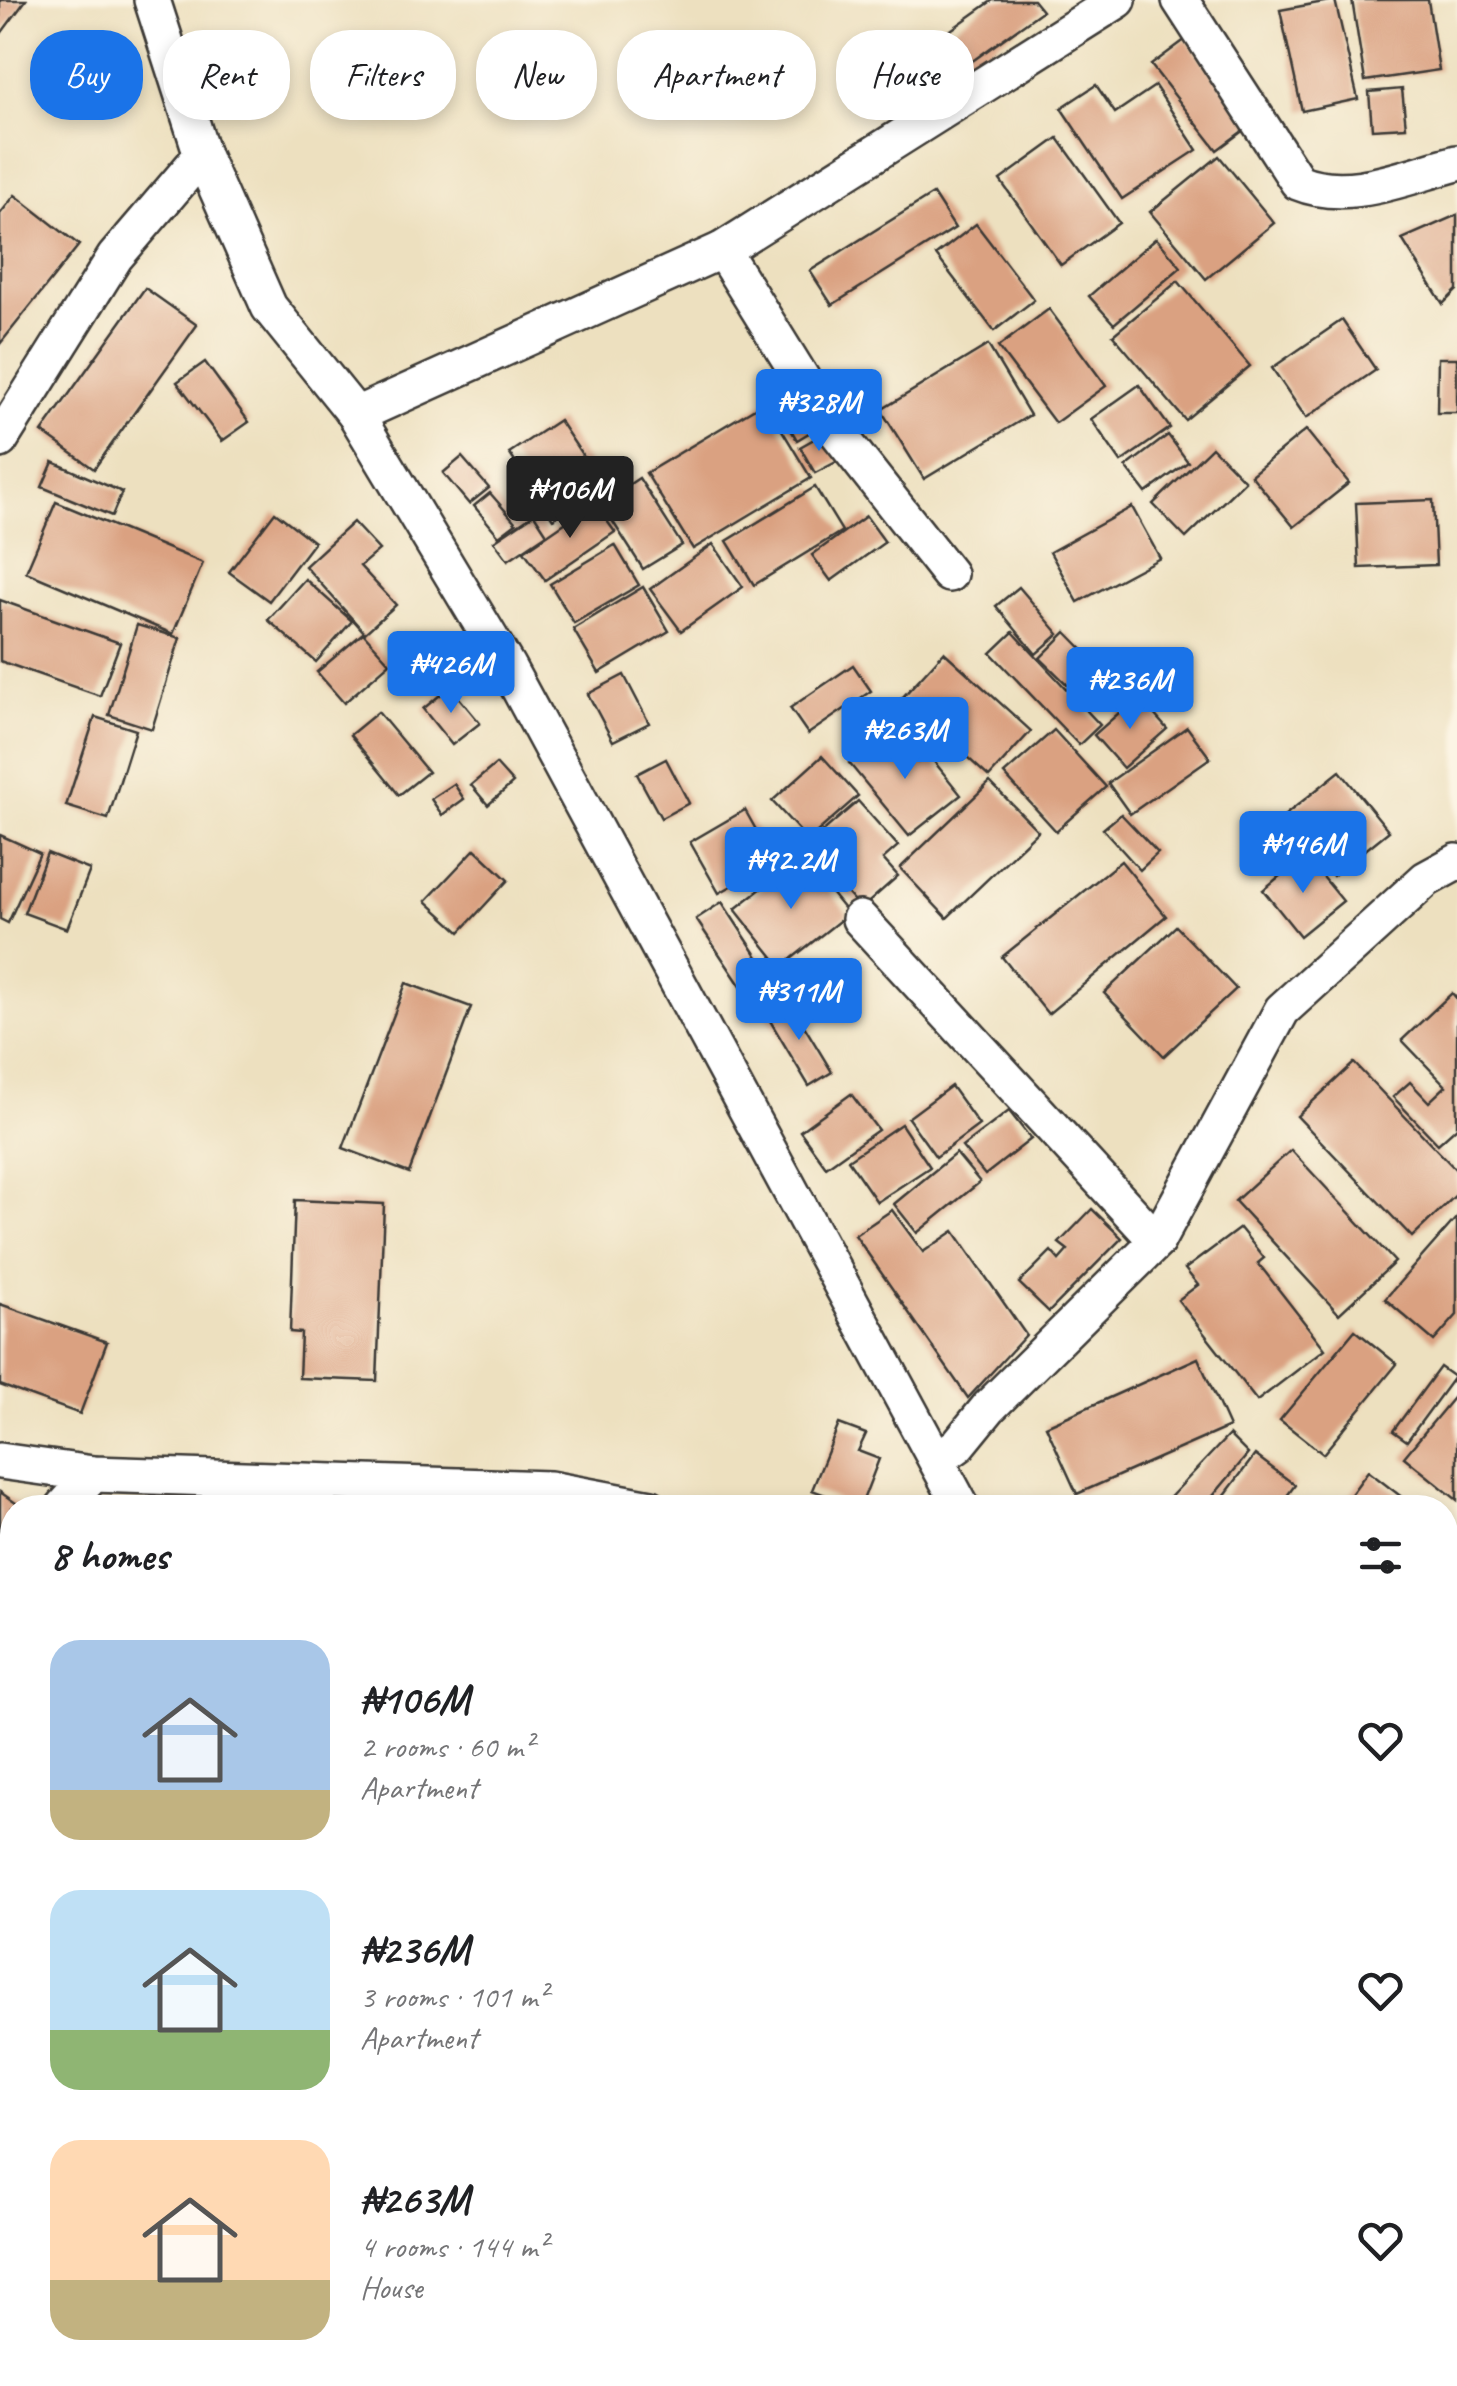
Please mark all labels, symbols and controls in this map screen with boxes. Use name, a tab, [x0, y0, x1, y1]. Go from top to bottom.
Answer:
chip: Buy	[30, 30, 143, 120]
chip: Rent	[163, 30, 290, 120]
chip: Filters	[310, 30, 456, 120]
chip: New	[476, 30, 597, 120]
chip: Apartment	[617, 30, 816, 120]
chip: House	[836, 30, 974, 120]
pin: ₦328M	[749, 369, 889, 454]
text: ₦328M	[778, 381, 860, 422]
pin: ₦106M	[500, 456, 640, 541]
text: ₦106M	[528, 468, 612, 509]
pin: ₦426M	[381, 631, 521, 716]
text: ₦426M	[409, 643, 493, 684]
pin: ₦236M	[1060, 647, 1200, 732]
text: ₦236M	[1088, 659, 1172, 700]
pin: ₦263M	[835, 697, 975, 782]
text: ₦263M	[863, 709, 947, 750]
pin: ₦146M	[1233, 811, 1373, 896]
text: ₦146M	[1261, 823, 1345, 864]
pin: ₦92.2M	[710, 827, 872, 912]
text: ₦92.2M	[747, 839, 835, 880]
pin: ₦311M	[729, 958, 869, 1043]
text: ₦311M	[758, 970, 840, 1011]
icon: filters	[1353, 1528, 1408, 1583]
text: 8 homes	[50, 1529, 169, 1582]
text: ₦106M	[360, 1673, 469, 1726]
icon: home	[130, 1680, 250, 1800]
icon: heart	[1353, 1713, 1408, 1768]
text: 2 rooms · 60 m²	[360, 1726, 533, 1767]
text: Apartment	[360, 1767, 478, 1808]
text: ₦236M	[360, 1923, 469, 1976]
icon: home	[130, 1930, 250, 2050]
icon: heart	[1353, 1963, 1408, 2018]
text: 3 rooms · 101 m²	[360, 1976, 547, 2017]
text: Apartment	[360, 2017, 478, 2058]
text: ₦263M	[360, 2173, 469, 2226]
icon: home	[130, 2180, 250, 2300]
icon: heart	[1353, 2213, 1408, 2268]
text: 4 rooms · 144 m²	[360, 2226, 547, 2267]
text: House	[360, 2267, 422, 2308]

